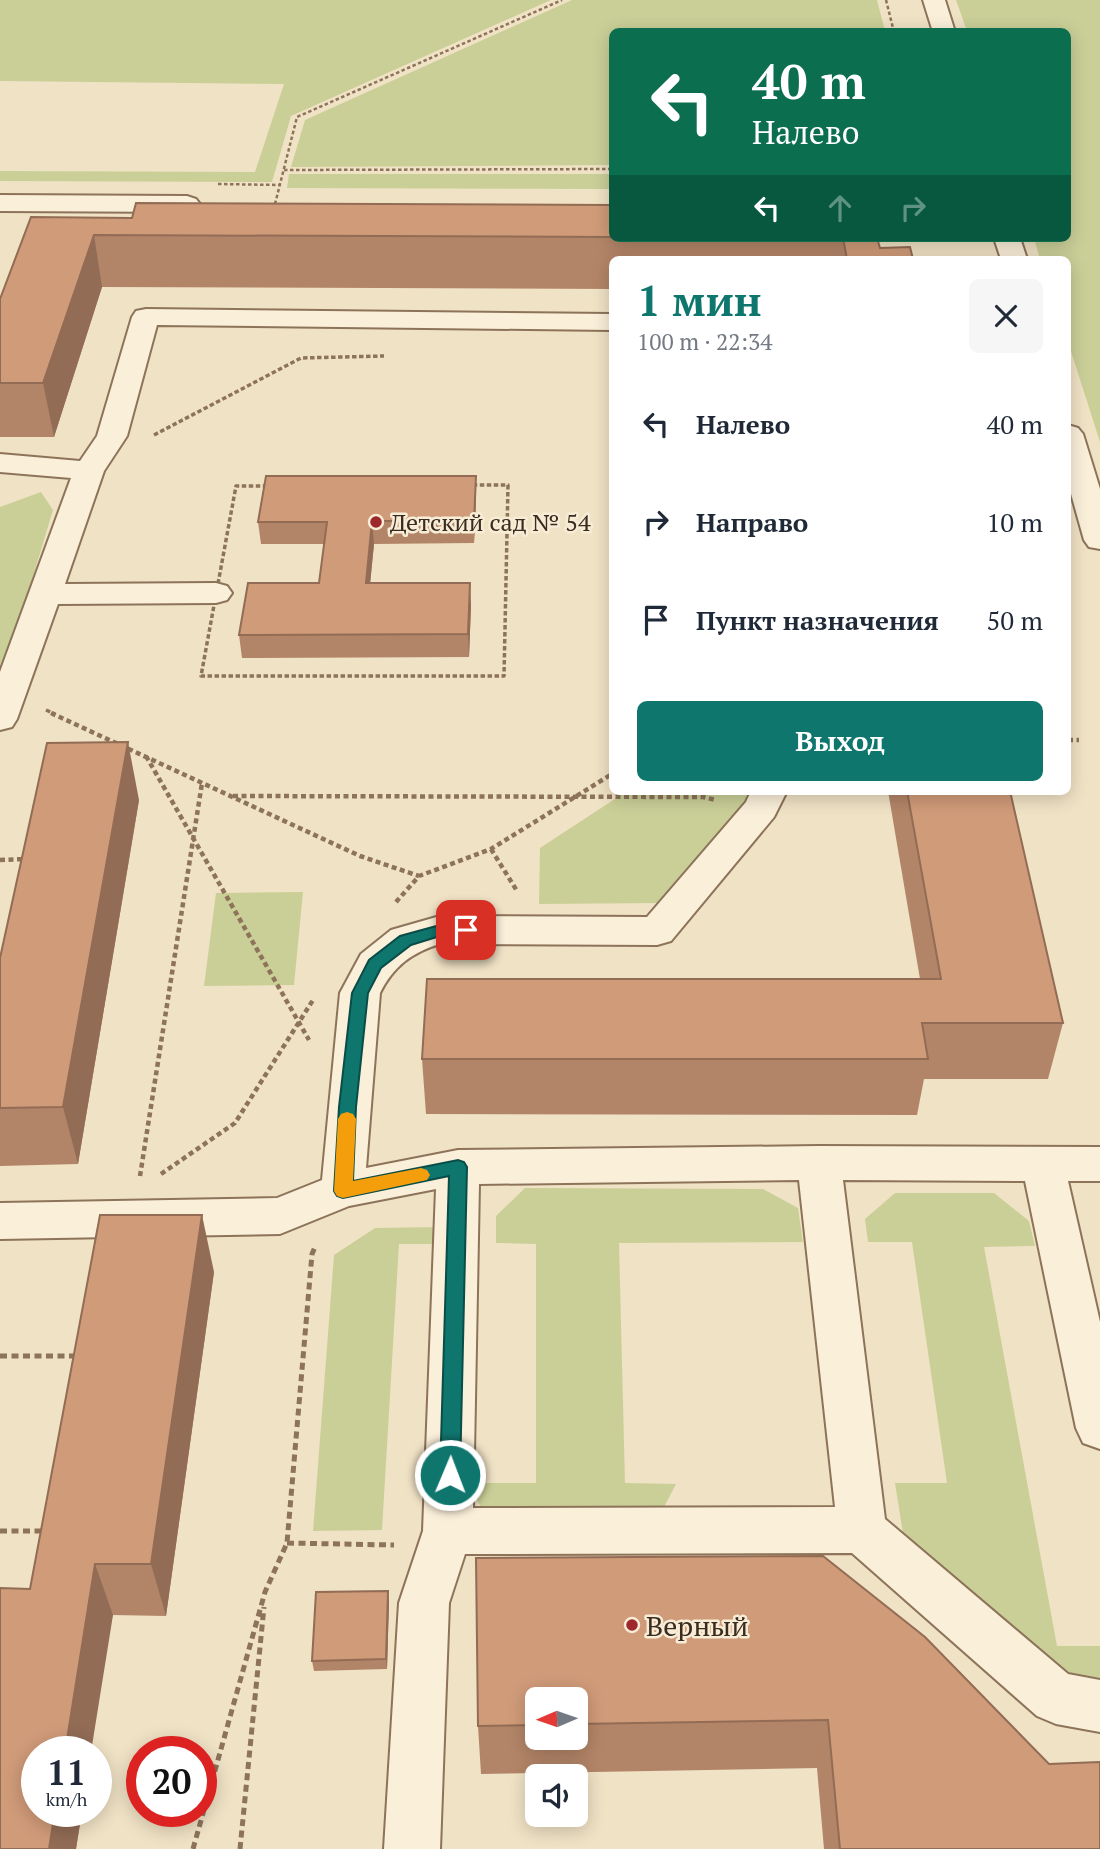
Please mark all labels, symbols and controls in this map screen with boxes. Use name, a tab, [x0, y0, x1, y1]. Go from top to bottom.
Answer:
text: 40 m	[752, 48, 866, 113]
icon: left	[637, 56, 728, 147]
text: Налево	[752, 111, 860, 153]
icon: left	[748, 189, 786, 227]
icon: ahead	[821, 189, 859, 227]
icon: right	[894, 189, 932, 227]
text: 1 мин	[637, 272, 762, 328]
button: close	[969, 279, 1043, 353]
text: 100 m · 22:34	[637, 326, 772, 357]
icon: left	[637, 405, 675, 443]
text: Налево	[696, 407, 790, 441]
text: 40 m	[987, 407, 1043, 441]
icon: right	[637, 503, 675, 541]
text: Направо	[696, 505, 808, 539]
text: 10 m	[987, 505, 1043, 539]
place label: Детский сад № 54	[390, 506, 591, 538]
marker: Детский сад № 54	[368, 514, 384, 530]
icon: arrive	[637, 601, 675, 639]
text: Пункт назначения	[696, 603, 939, 637]
text: 50 m	[987, 603, 1043, 637]
button: Выход	[637, 701, 1043, 781]
pin	[436, 900, 496, 960]
icon: arrive	[447, 911, 485, 949]
position arrow	[413, 1438, 487, 1512]
place label: Верный	[646, 1607, 748, 1644]
marker: Верный	[624, 1617, 640, 1633]
north arrow	[525, 1687, 588, 1750]
map controls	[525, 1687, 588, 1827]
speed limit sign: 20	[126, 1736, 217, 1827]
text: 11	[47, 1749, 86, 1795]
button: sound	[525, 1764, 588, 1827]
text: km/h	[46, 1787, 87, 1811]

